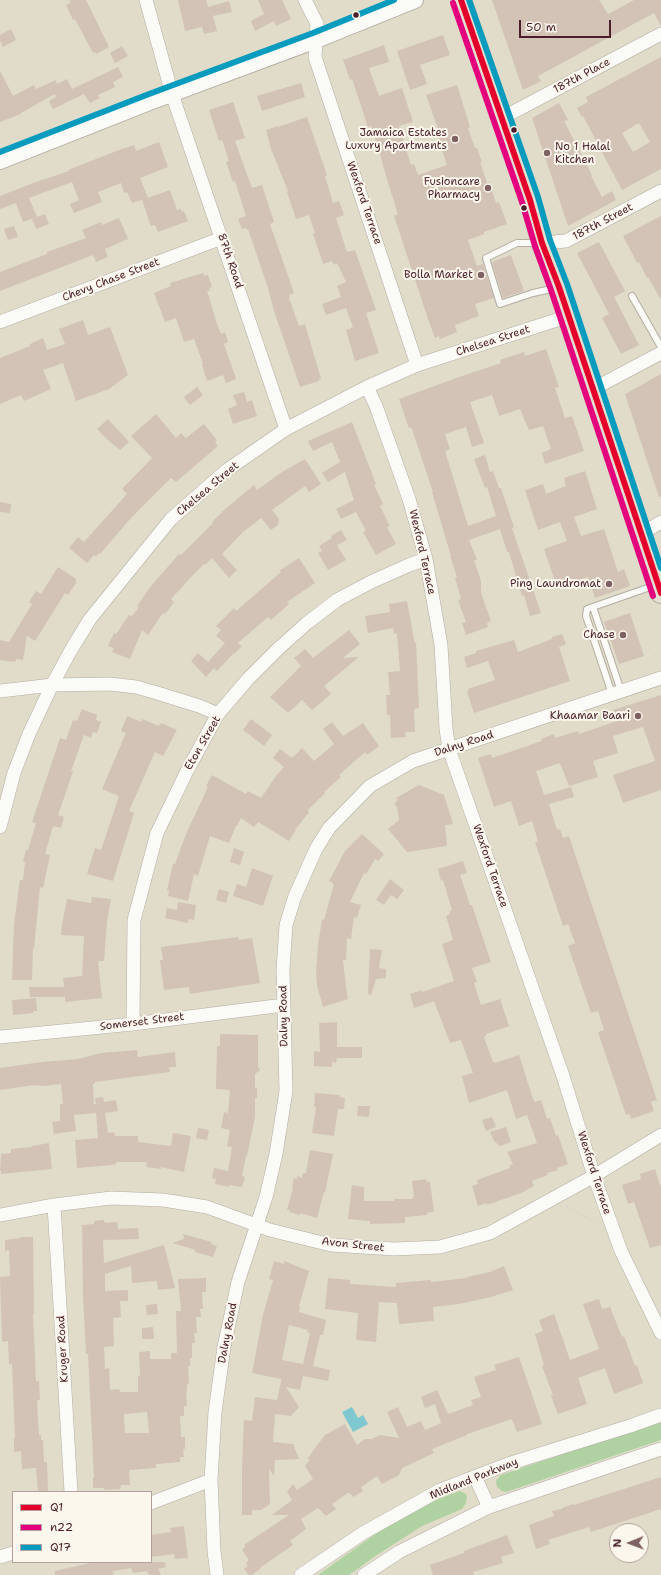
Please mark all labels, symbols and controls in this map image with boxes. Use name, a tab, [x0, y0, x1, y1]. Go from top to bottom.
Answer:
unlabelled marker	[351, 10, 361, 20]
scale bar	[521, 12, 613, 38]
text: 50 m	[526, 19, 556, 35]
street label: 187th Place	[551, 56, 613, 96]
unlabelled marker	[509, 125, 519, 135]
place label: Jamaica Estates Luxury Apartments	[345, 126, 447, 152]
marker: Jamaica Estates Luxury Apartments	[450, 134, 460, 144]
place label: No 1 Halal Kitchen	[555, 140, 610, 166]
marker: No 1 Halal Kitchen	[542, 148, 552, 158]
street label: Wexford Terrace	[344, 160, 384, 246]
place label: Fusioncare Pharmacy	[424, 175, 480, 201]
marker: Fusioncare Pharmacy	[483, 183, 493, 193]
street label: 187th Street	[571, 201, 635, 243]
unlabelled marker	[519, 203, 529, 213]
street label: 87th Road	[214, 232, 246, 290]
street label: Chevy Chase Street	[60, 255, 162, 305]
place label: Bolla Market	[404, 268, 473, 282]
marker: Bolla Market	[476, 270, 486, 280]
street label: Chelsea Street	[454, 323, 532, 359]
street label: Chelsea Street	[174, 459, 242, 519]
street label: Wexford Terrace	[406, 508, 438, 596]
place label: Ping Laundromat	[510, 577, 601, 591]
marker: Ping Laundromat	[604, 579, 614, 589]
place label: Chase	[583, 628, 615, 642]
marker: Chase	[618, 630, 628, 640]
place label: Khaamar Baari	[550, 709, 630, 723]
marker: Khaamar Baari	[633, 711, 643, 721]
street label: Eton Street	[182, 713, 224, 773]
street label: Dalny Road	[433, 728, 495, 760]
street label: Wexford Terrace	[470, 823, 510, 909]
street label: Dalny Road	[277, 985, 291, 1047]
street label: Somerset Street	[99, 1010, 185, 1034]
street label: Wexford Terrace	[574, 1130, 614, 1216]
street label: Avon Street	[321, 1235, 385, 1255]
street label: Dalny Road	[216, 1302, 240, 1364]
street label: Kruger Road	[55, 1315, 71, 1383]
street label: Midland Parkway	[428, 1455, 520, 1503]
legend	[12, 1491, 152, 1563]
text: Q1	[50, 1499, 63, 1515]
text: n22	[50, 1519, 73, 1535]
north arrow	[609, 1523, 649, 1563]
text: Q17	[50, 1539, 71, 1555]
text: N	[610, 1539, 625, 1548]

